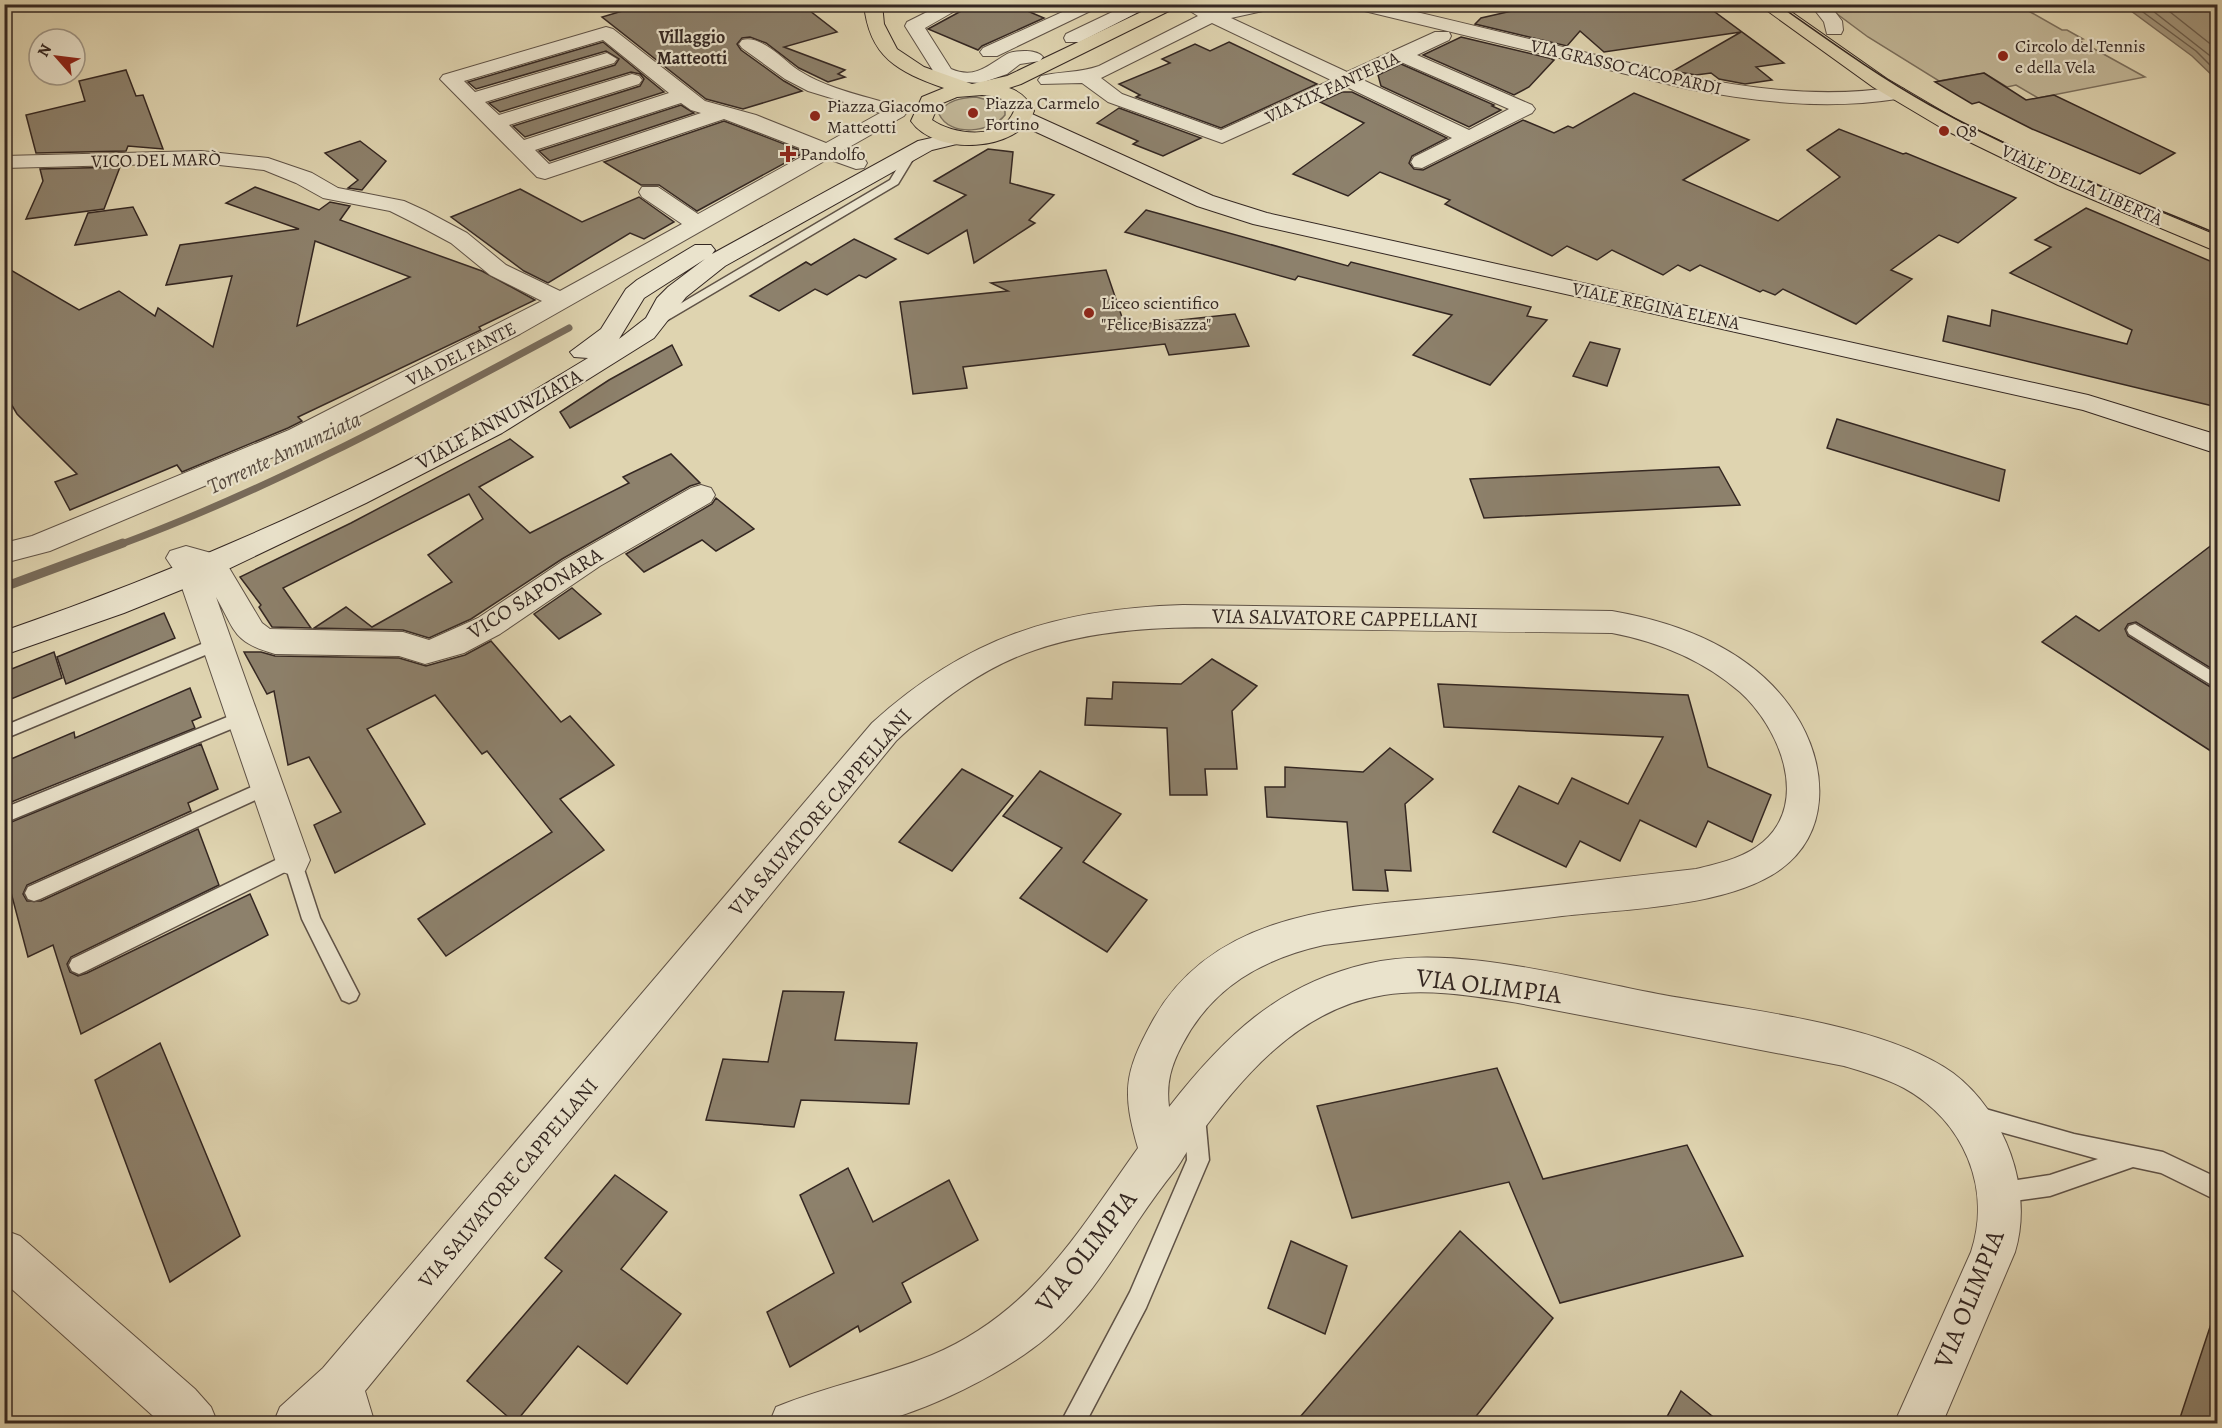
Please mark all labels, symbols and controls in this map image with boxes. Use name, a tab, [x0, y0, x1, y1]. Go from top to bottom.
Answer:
district label: Villaggio Matteotti	[657, 25, 727, 70]
north arrow	[27, 27, 87, 87]
street label: VIA GRASSO CACOPARDI	[1527, 33, 1724, 101]
place label: Circolo del Tennis e della Vela	[2015, 34, 2145, 79]
text: N	[32, 40, 57, 61]
street label: VIA XIX FANTERIA	[1260, 45, 1403, 129]
marker: Circolo del Tennis e della Vela	[1996, 49, 2010, 63]
place label: Piazza Carmelo Fortino	[985, 91, 1100, 136]
place label: Piazza Giacomo Matteotti	[827, 94, 944, 139]
marker: Piazza Carmelo Fortino	[966, 106, 980, 120]
marker: Piazza Giacomo Matteotti	[808, 109, 822, 123]
place label: Q8	[1956, 119, 1977, 143]
marker: Q8	[1937, 124, 1951, 138]
street label: VIALE DELLA LIBERTÀ	[1997, 138, 2167, 232]
place label: Pandolfo	[800, 142, 865, 166]
street label: VICO DEL MARÒ	[90, 147, 221, 173]
marker: Pandolfo	[781, 147, 795, 161]
street label: VIALE REGINA ELENA	[1569, 276, 1742, 336]
place label: Liceo scientifico "Felice Bisazza"	[1101, 291, 1219, 336]
marker: Liceo scientifico "Felice Bisazza"	[1082, 306, 1096, 320]
street label: VIA DEL FANTE	[401, 316, 520, 392]
street label: VIALE ANNUNZIATA	[410, 361, 587, 477]
water label: Torrente Annunziata	[202, 404, 366, 502]
street label: VICO SAPONARA	[462, 540, 608, 646]
street label: VIA SALVATORE CAPPELLANI	[1211, 602, 1478, 634]
street label: VIA SALVATORE CAPPELLANI	[722, 702, 918, 922]
street label: VIA OLIMPIA	[1413, 960, 1564, 1012]
street label: VIA SALVATORE CAPPELLANI	[411, 1072, 604, 1295]
street label: VIA OLIMPIA	[1027, 1182, 1145, 1320]
street label: VIA OLIMPIA	[1925, 1224, 2013, 1374]

